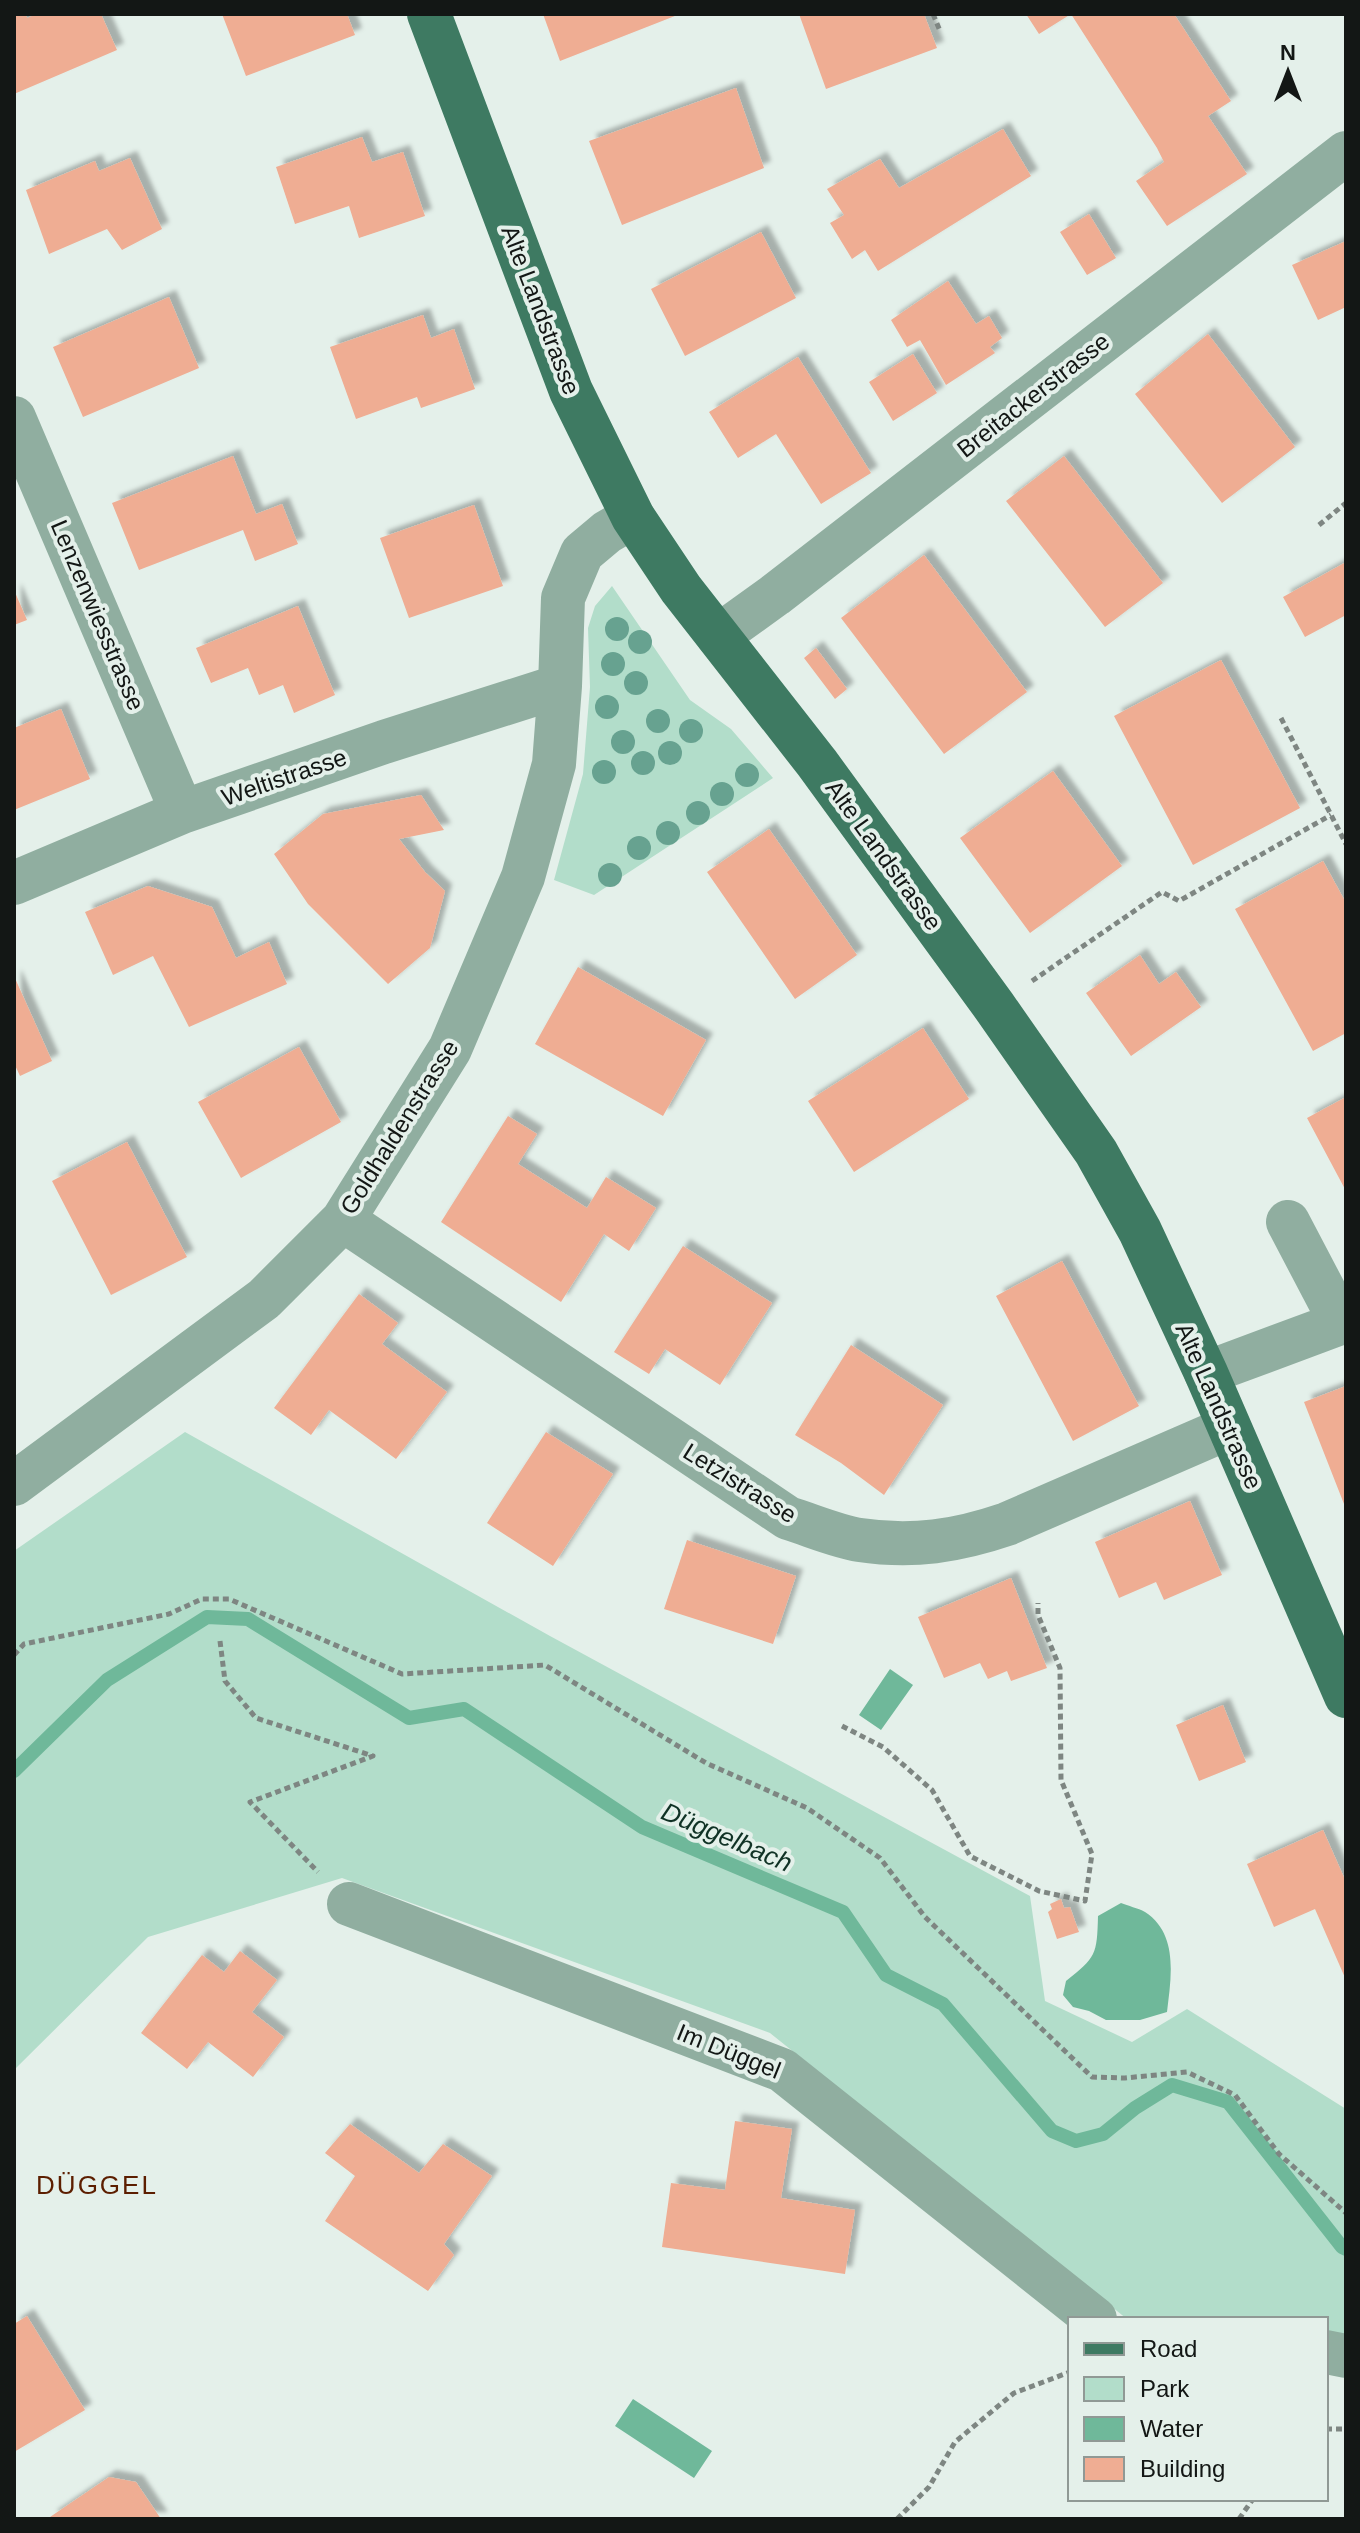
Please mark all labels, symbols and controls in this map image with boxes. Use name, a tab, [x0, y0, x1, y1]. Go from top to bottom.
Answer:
north arrow	[1248, 32, 1328, 112]
text: N	[1280, 40, 1296, 65]
street label: Alte Landstrasse	[496, 222, 586, 398]
street label: Breitackerstrasse	[952, 327, 1114, 463]
street label: Lenzenwiesstrasse	[46, 516, 150, 714]
street label: Weltistrasse	[218, 743, 350, 811]
street label: Alte Landstrasse	[821, 775, 947, 935]
street label: Goldhaldenstrasse	[335, 1035, 463, 1219]
street label: Alte Landstrasse	[1170, 1319, 1268, 1493]
street label: Letzistrasse	[679, 1438, 801, 1528]
water label: Düggelbach	[657, 1796, 797, 1878]
street label: Im Düggel	[673, 2018, 785, 2084]
district label: DÜGGEL	[36, 2170, 158, 2200]
legend	[1068, 2317, 1328, 2501]
text: Road	[1140, 2335, 1197, 2362]
text: Park	[1140, 2375, 1190, 2402]
text: Water	[1140, 2415, 1203, 2442]
text: Building	[1140, 2455, 1225, 2482]

